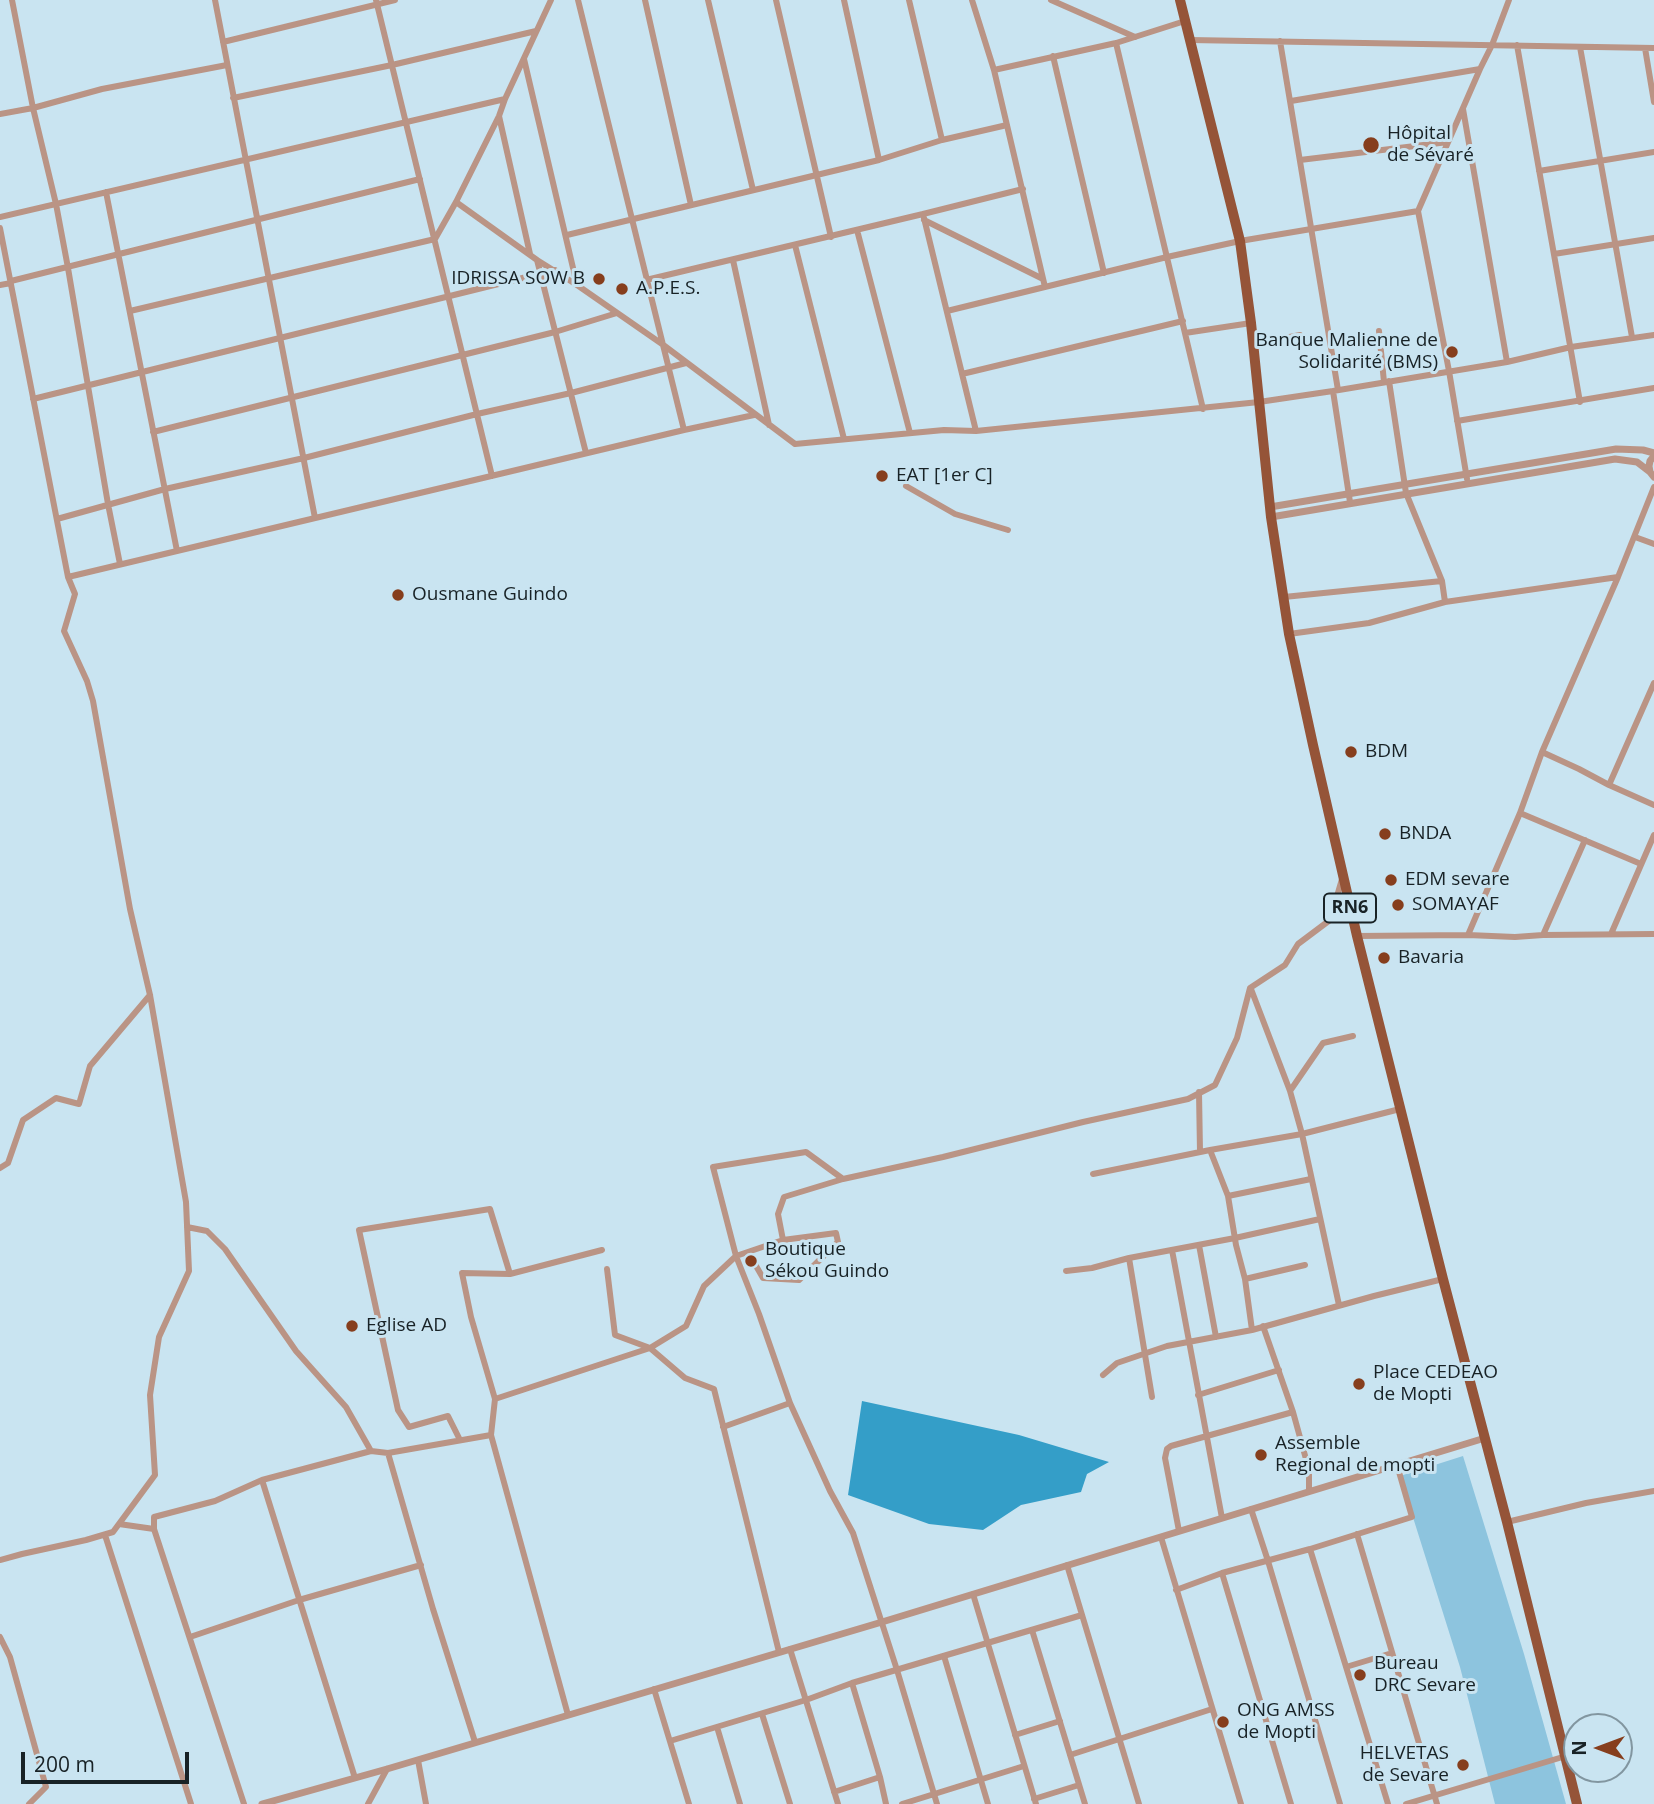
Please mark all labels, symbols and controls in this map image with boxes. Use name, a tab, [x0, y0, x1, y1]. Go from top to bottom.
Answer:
place label: Hôpital de Sévaré	[1387, 123, 1474, 167]
marker: Hôpital de Sévaré	[1361, 135, 1381, 155]
place label: IDRISSA SOW B	[451, 268, 585, 290]
marker: IDRISSA SOW B	[591, 271, 607, 287]
place label: A.P.E.S.	[636, 278, 700, 300]
marker: A.P.E.S.	[614, 281, 630, 297]
place label: Banque Malienne de Solidarité (BMS)	[1256, 330, 1438, 374]
marker: Banque Malienne de Solidarité (BMS)	[1444, 344, 1460, 360]
place label: EAT [1er C]	[896, 465, 993, 487]
marker: EAT [1er C]	[874, 468, 890, 484]
place label: Ousmane Guindo	[412, 584, 568, 606]
marker: Ousmane Guindo	[390, 587, 406, 603]
place label: BDM	[1365, 741, 1408, 763]
marker: BDM	[1343, 744, 1359, 760]
place label: BNDA	[1399, 823, 1451, 845]
marker: BNDA	[1377, 826, 1393, 842]
place label: EDM sevare	[1405, 869, 1510, 891]
marker: EDM sevare	[1383, 872, 1399, 888]
road number: RN6	[1324, 894, 1376, 923]
place label: SOMAYAF	[1412, 894, 1499, 916]
marker: SOMAYAF	[1390, 897, 1406, 913]
place label: Bavaria	[1398, 947, 1464, 969]
marker: Bavaria	[1376, 950, 1392, 966]
place label: Boutique Sékou Guindo	[765, 1239, 889, 1283]
marker: Boutique Sékou Guindo	[743, 1253, 759, 1269]
place label: Eglise AD	[366, 1315, 447, 1337]
marker: Eglise AD	[344, 1318, 360, 1334]
place label: Place CEDEAO de Mopti	[1373, 1362, 1498, 1406]
marker: Place CEDEAO de Mopti	[1351, 1376, 1367, 1392]
place label: Assemble Regional de mopti	[1275, 1433, 1435, 1477]
marker: Assemble Regional de mopti	[1253, 1447, 1269, 1463]
place label: Bureau DRC Sevare	[1374, 1653, 1476, 1697]
marker: Bureau DRC Sevare	[1352, 1667, 1368, 1683]
place label: ONG AMSS de Mopti	[1237, 1700, 1335, 1744]
north arrow	[1563, 1713, 1633, 1783]
marker: ONG AMSS de Mopti	[1215, 1714, 1231, 1730]
scale bar	[24, 1738, 192, 1782]
text: N	[1566, 1740, 1592, 1756]
place label: HELVETAS de Sevare	[1360, 1743, 1449, 1787]
text: 200 m	[34, 1750, 95, 1778]
marker: HELVETAS de Sevare	[1455, 1757, 1471, 1773]

